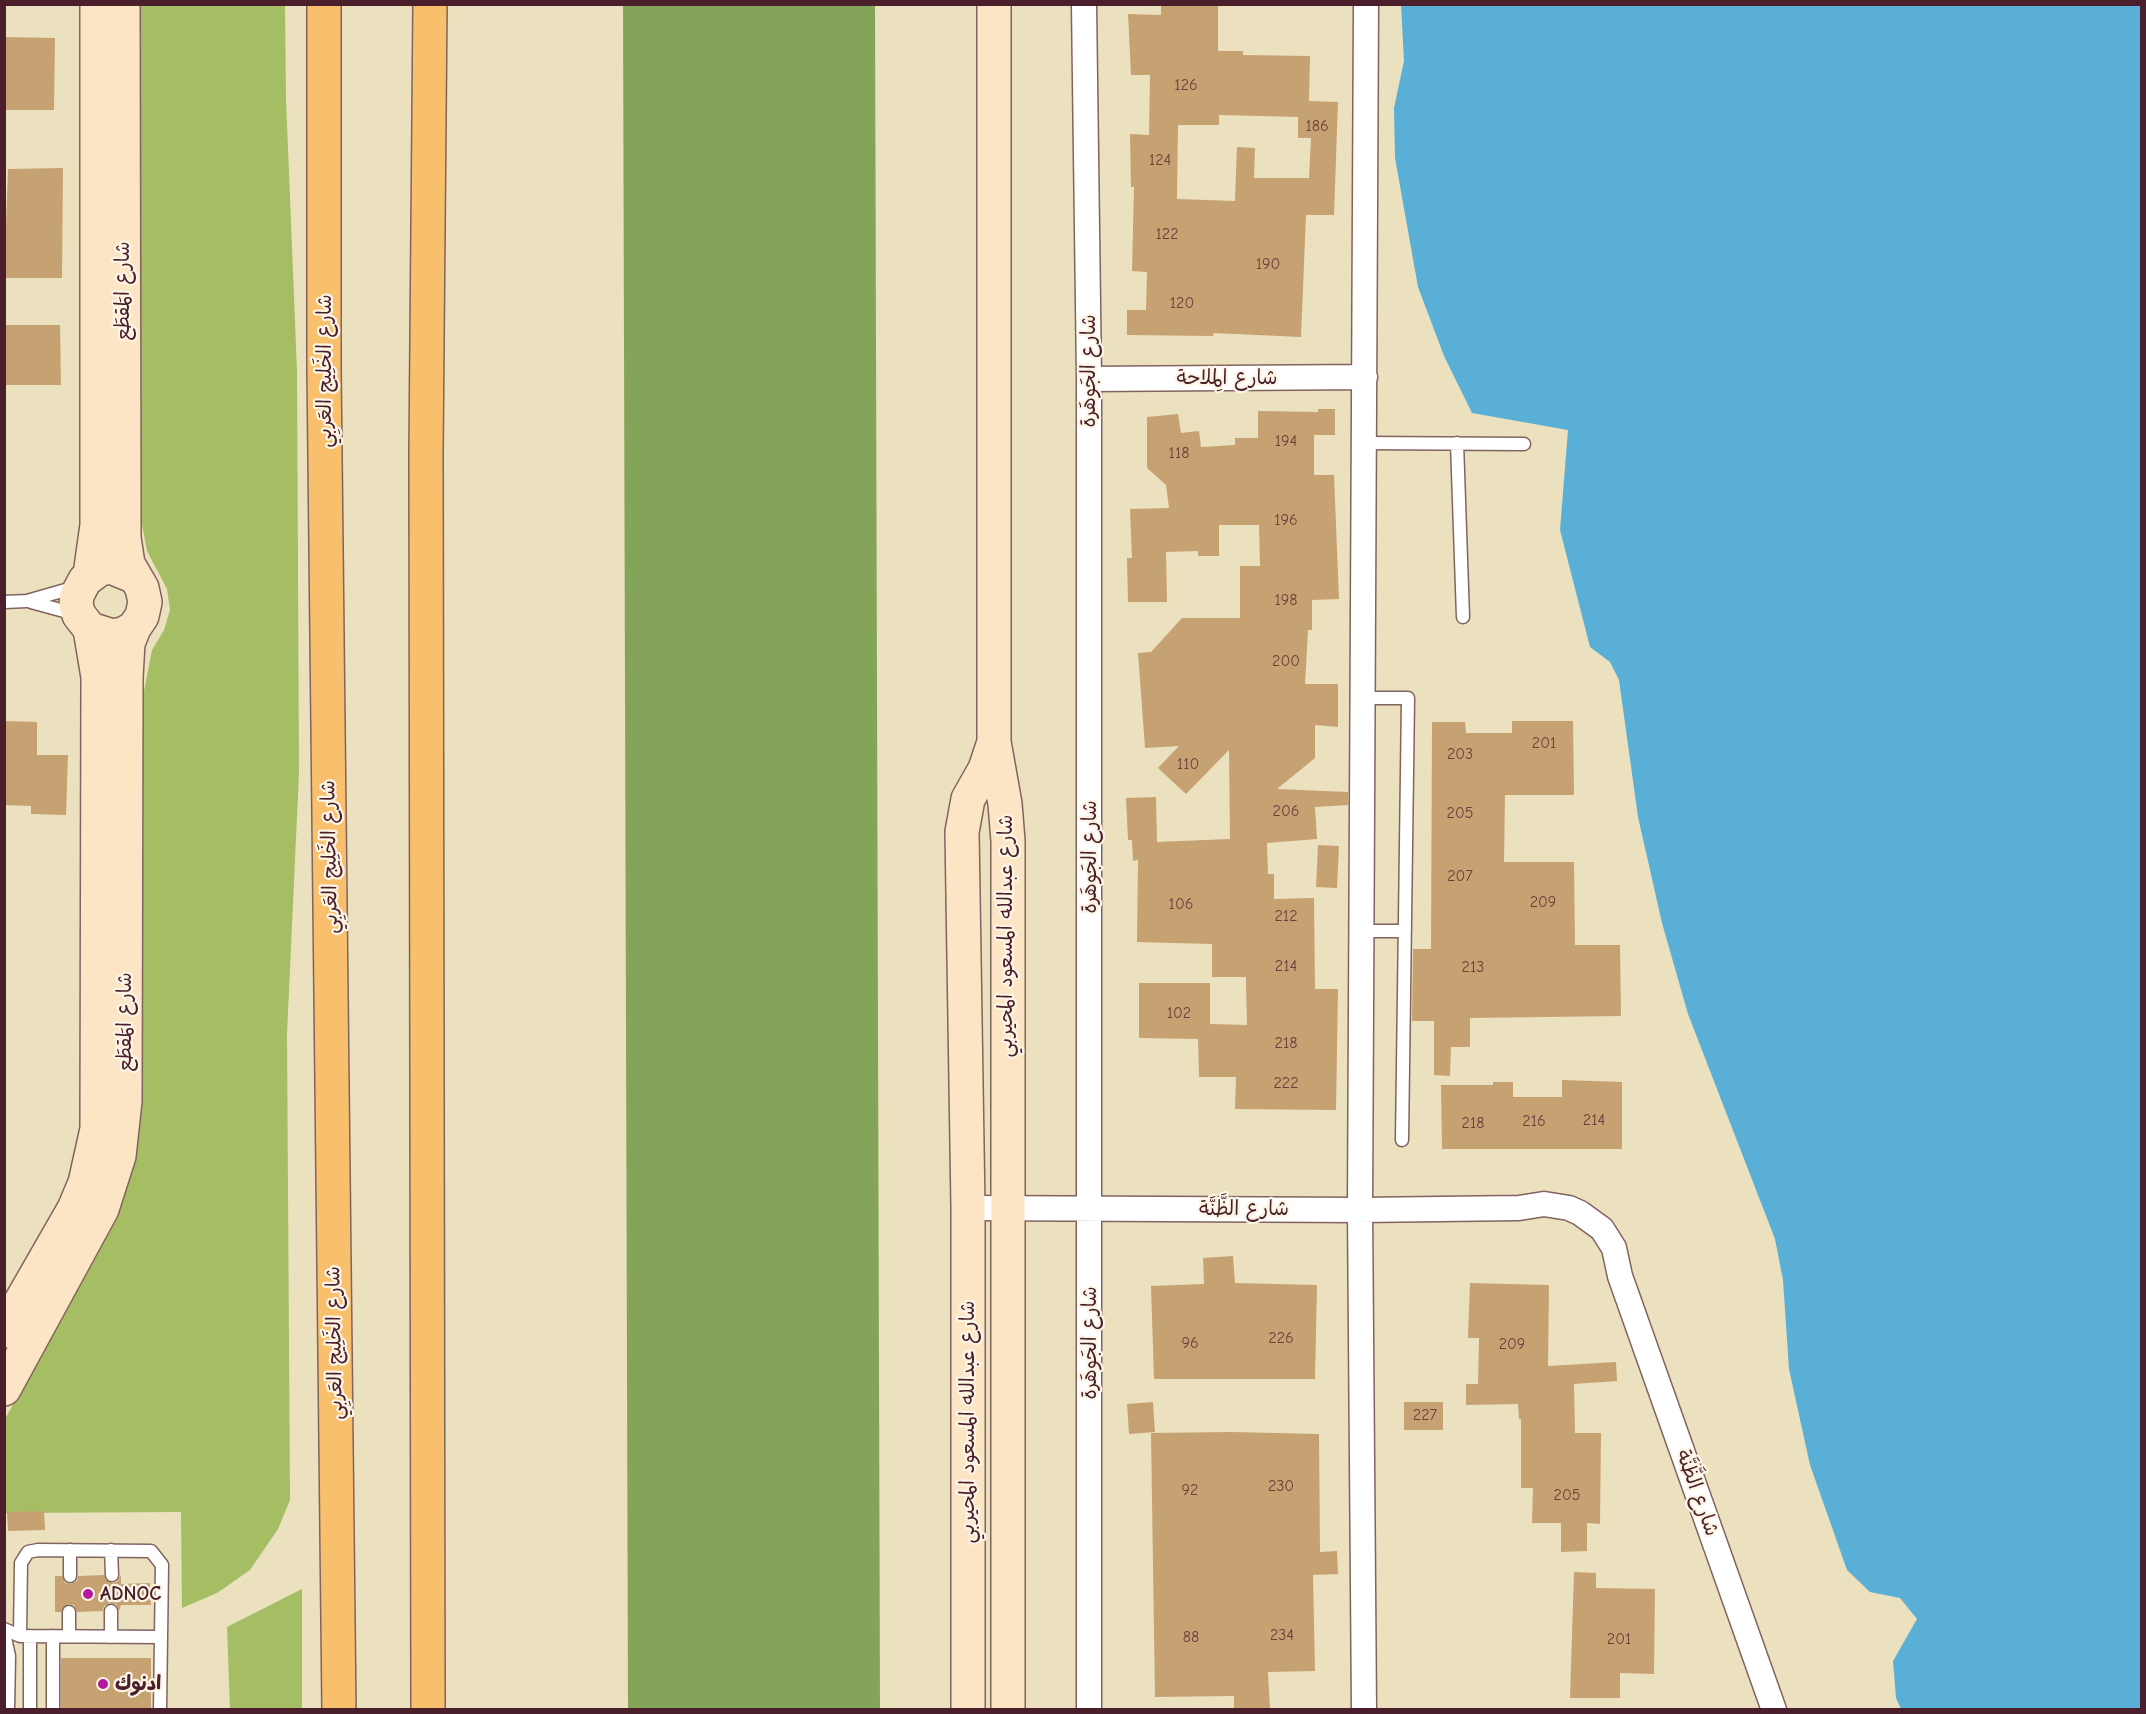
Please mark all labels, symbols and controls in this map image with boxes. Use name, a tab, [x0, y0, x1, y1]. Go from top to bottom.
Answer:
house number: 126	[1174, 75, 1198, 95]
house number: 186	[1305, 116, 1329, 136]
house number: 124	[1149, 150, 1171, 170]
house number: 122	[1155, 224, 1179, 244]
street label: شارع المَقطَع	[111, 241, 135, 341]
house number: 190	[1256, 254, 1280, 274]
house number: 120	[1170, 293, 1194, 313]
street label: شارع الخَلِيج العَربِي	[313, 294, 337, 448]
street label: شارع الجَوهَرة	[1077, 314, 1101, 428]
street label: شارع المِلاحة	[1177, 366, 1277, 390]
house number: 194	[1275, 431, 1297, 451]
house number: 118	[1169, 443, 1189, 463]
house number: 196	[1274, 510, 1298, 530]
house number: 198	[1274, 590, 1298, 610]
house number: 200	[1272, 651, 1300, 671]
house number: 201	[1532, 733, 1556, 753]
house number: 203	[1447, 744, 1473, 764]
house number: 110	[1177, 754, 1199, 774]
street label: شارع الخَلِيج العَربِي	[317, 780, 343, 934]
street label: شارع الجَوهَرة	[1078, 800, 1102, 914]
house number: 206	[1273, 801, 1299, 821]
house number: 205	[1447, 803, 1473, 823]
street label: شارع عبدالله المسعود المحيربي	[994, 814, 1018, 1058]
house number: 207	[1447, 866, 1473, 886]
house number: 209	[1530, 892, 1556, 912]
house number: 106	[1169, 894, 1193, 914]
house number: 212	[1274, 906, 1298, 926]
house number: 214	[1275, 956, 1297, 976]
house number: 213	[1462, 957, 1484, 977]
street label: شارع المَقطَع	[113, 972, 137, 1072]
house number: 102	[1167, 1003, 1191, 1023]
house number: 218	[1275, 1033, 1297, 1053]
house number: 222	[1273, 1073, 1299, 1093]
house number: 214	[1583, 1110, 1605, 1130]
house number: 216	[1522, 1111, 1546, 1131]
house number: 218	[1462, 1113, 1484, 1133]
street label: شارع الظَّنَّة	[1199, 1197, 1289, 1221]
street label: شارع الخَلِيج العَربِي	[322, 1266, 348, 1420]
street label: شارع الجَوهَرة	[1078, 1286, 1102, 1400]
street label: شارع عبدالله المسعود المحيربي	[956, 1300, 980, 1544]
house number: 226	[1268, 1328, 1294, 1348]
house number: 96	[1181, 1333, 1199, 1353]
house number: 209	[1499, 1334, 1525, 1354]
house number: 227	[1413, 1405, 1437, 1425]
street label: شارع الظَّنَّة	[1670, 1447, 1724, 1539]
house number: 230	[1268, 1476, 1294, 1496]
house number: 92	[1182, 1480, 1198, 1500]
house number: 205	[1554, 1485, 1580, 1505]
place label: ADNOC	[100, 1582, 161, 1606]
marker: ADNOC	[81, 1587, 95, 1601]
house number: 234	[1270, 1625, 1294, 1645]
house number: 88	[1183, 1627, 1199, 1647]
house number: 201	[1607, 1629, 1631, 1649]
place label: ادنوك	[115, 1672, 161, 1696]
marker: ادنوك	[96, 1677, 110, 1691]

